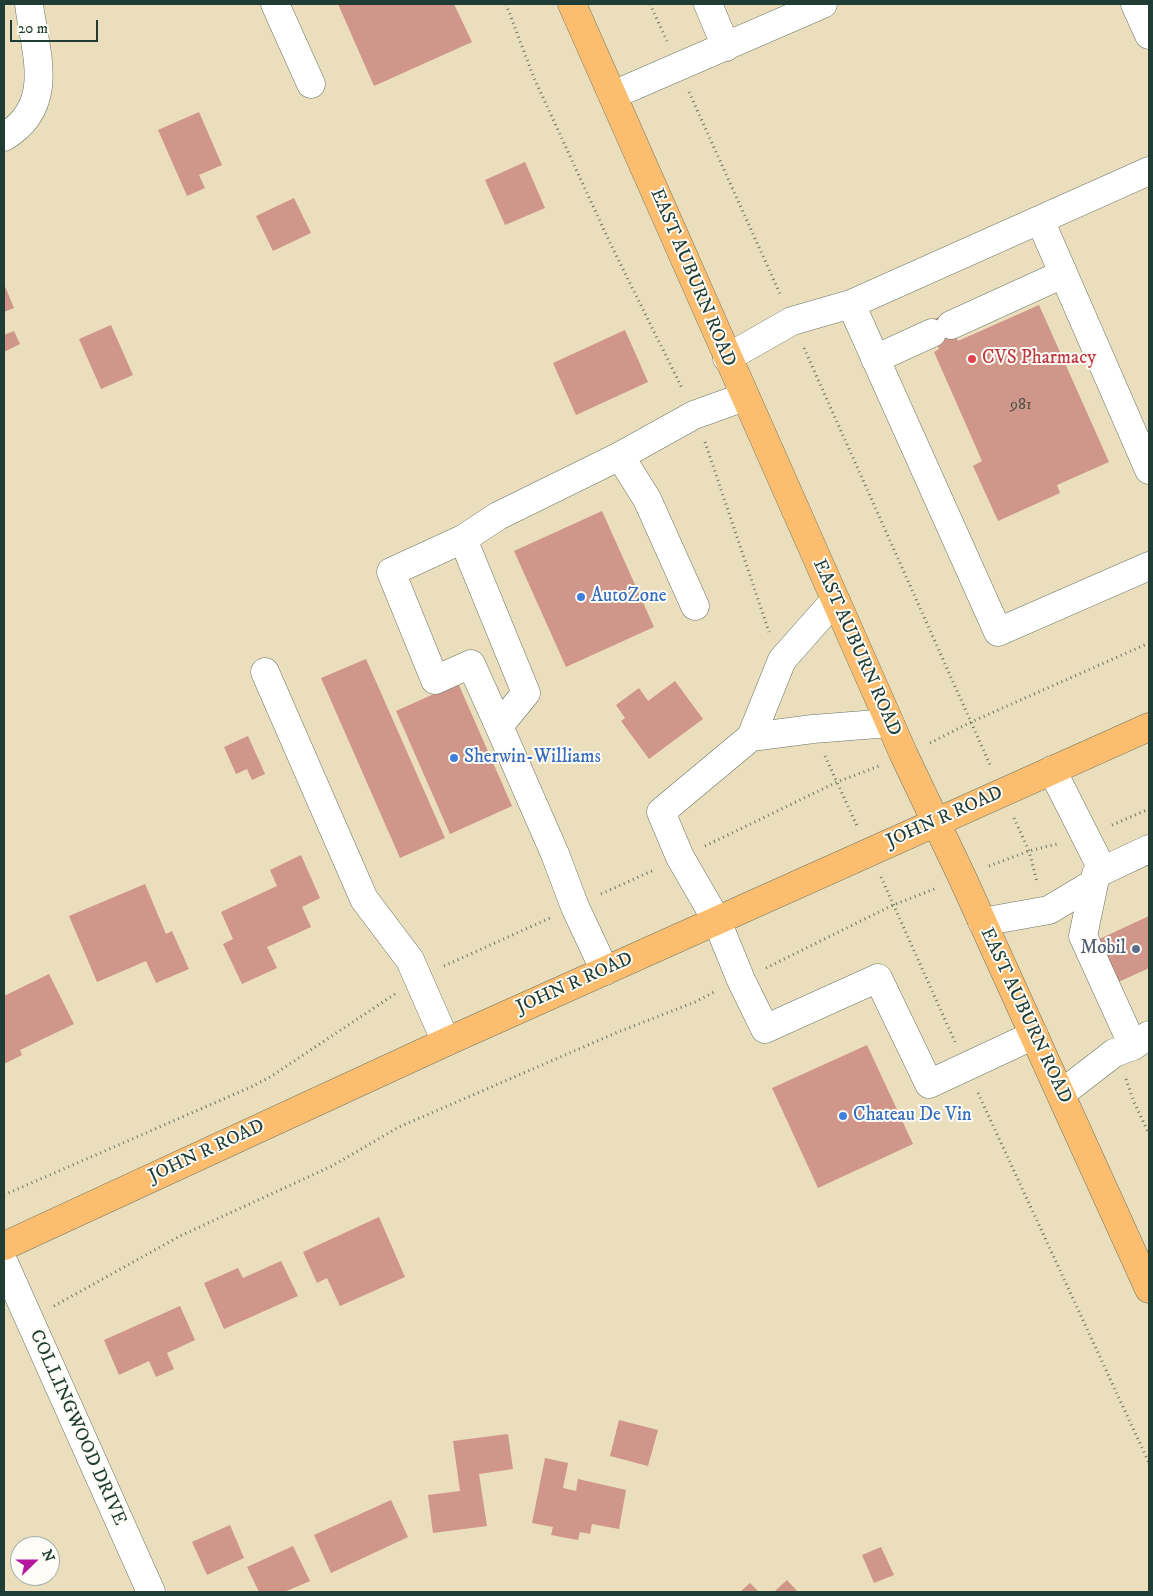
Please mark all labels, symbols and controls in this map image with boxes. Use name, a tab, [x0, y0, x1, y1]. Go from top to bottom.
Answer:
scale bar	[12, 10, 100, 42]
text: 20 m	[18, 19, 48, 38]
street label: EAST AUBURN ROAD	[644, 185, 740, 371]
place label: CVS Pharmacy	[982, 348, 1096, 370]
marker: CVS Pharmacy	[966, 353, 978, 365]
house number: 981	[1010, 396, 1032, 416]
street label: EAST AUBURN ROAD	[807, 556, 905, 740]
place label: AutoZone	[591, 586, 667, 608]
marker: AutoZone	[575, 591, 587, 603]
place label: Sherwin-Williams	[464, 747, 601, 769]
marker: Sherwin-Williams	[448, 752, 460, 764]
street label: JOHN R ROAD	[883, 782, 1007, 854]
street label: EAST AUBURN ROAD	[974, 924, 1076, 1108]
place label: Mobil	[1080, 938, 1126, 960]
marker: Mobil	[1130, 943, 1142, 955]
street label: JOHN R ROAD	[513, 948, 637, 1020]
place label: Chateau De Vin	[853, 1105, 972, 1127]
marker: Chateau De Vin	[837, 1110, 849, 1122]
street label: JOHN R ROAD	[146, 1115, 268, 1189]
street label: COLLINGWOOD DRIVE	[24, 1327, 130, 1529]
north arrow	[10, 1536, 60, 1586]
text: N	[37, 1547, 58, 1564]

